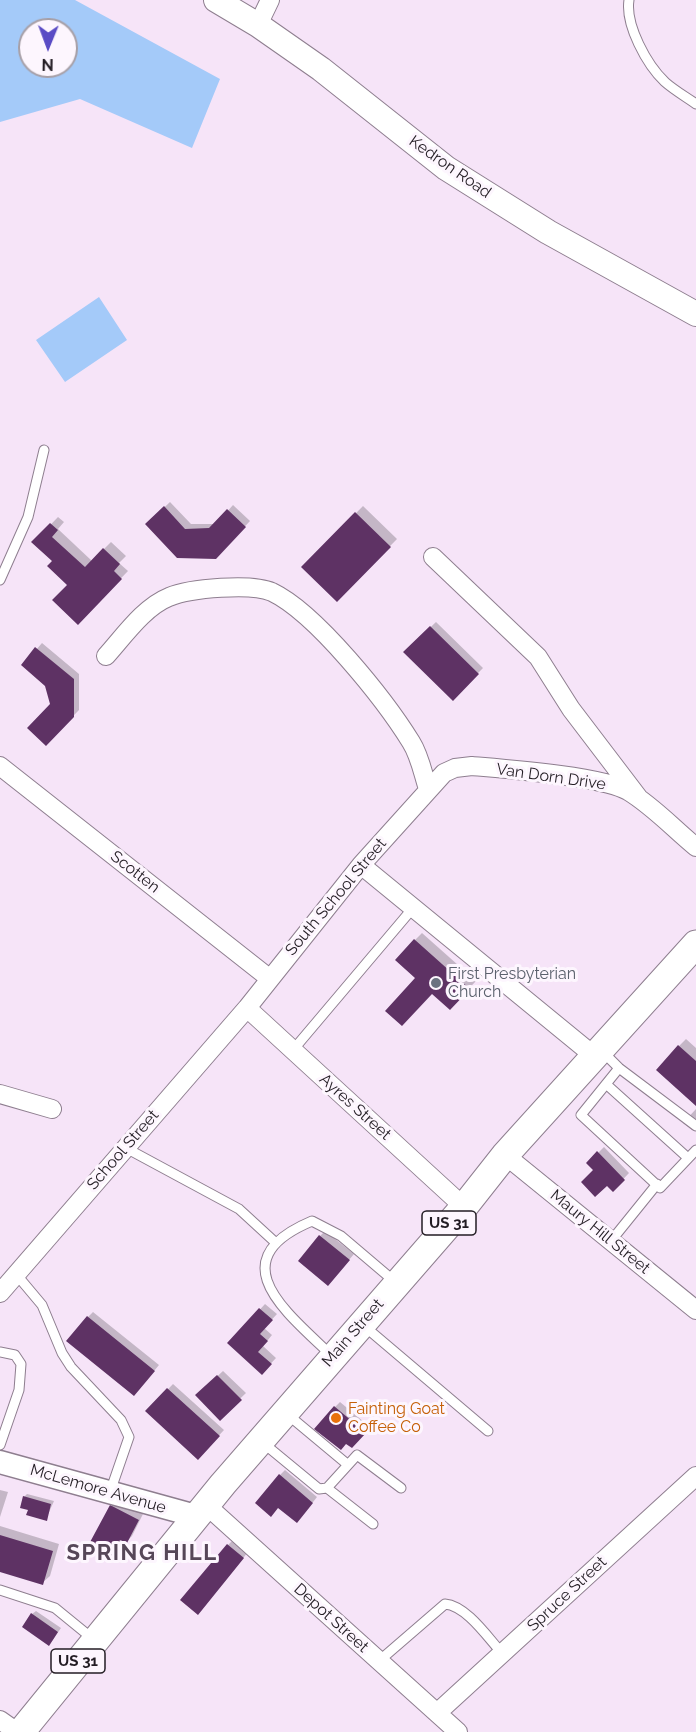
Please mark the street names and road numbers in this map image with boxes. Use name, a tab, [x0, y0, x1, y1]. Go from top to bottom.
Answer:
street label: Kedron Road	[405, 132, 495, 202]
street label: Van Dorn Drive	[495, 760, 607, 794]
street label: South School Street	[281, 834, 391, 960]
street label: Scotten	[107, 847, 163, 897]
street label: Ayres Street	[315, 1070, 395, 1144]
street label: School Street	[83, 1106, 163, 1194]
street label: Maury Hill Street	[546, 1186, 654, 1278]
road number: US 31	[422, 1211, 476, 1235]
street label: Main Street	[318, 1295, 388, 1371]
street label: McLemore Avenue	[28, 1460, 168, 1518]
street label: Spruce Street	[523, 1552, 611, 1636]
street label: Depot Street	[290, 1579, 372, 1657]
road number: US 31	[51, 1649, 105, 1673]

